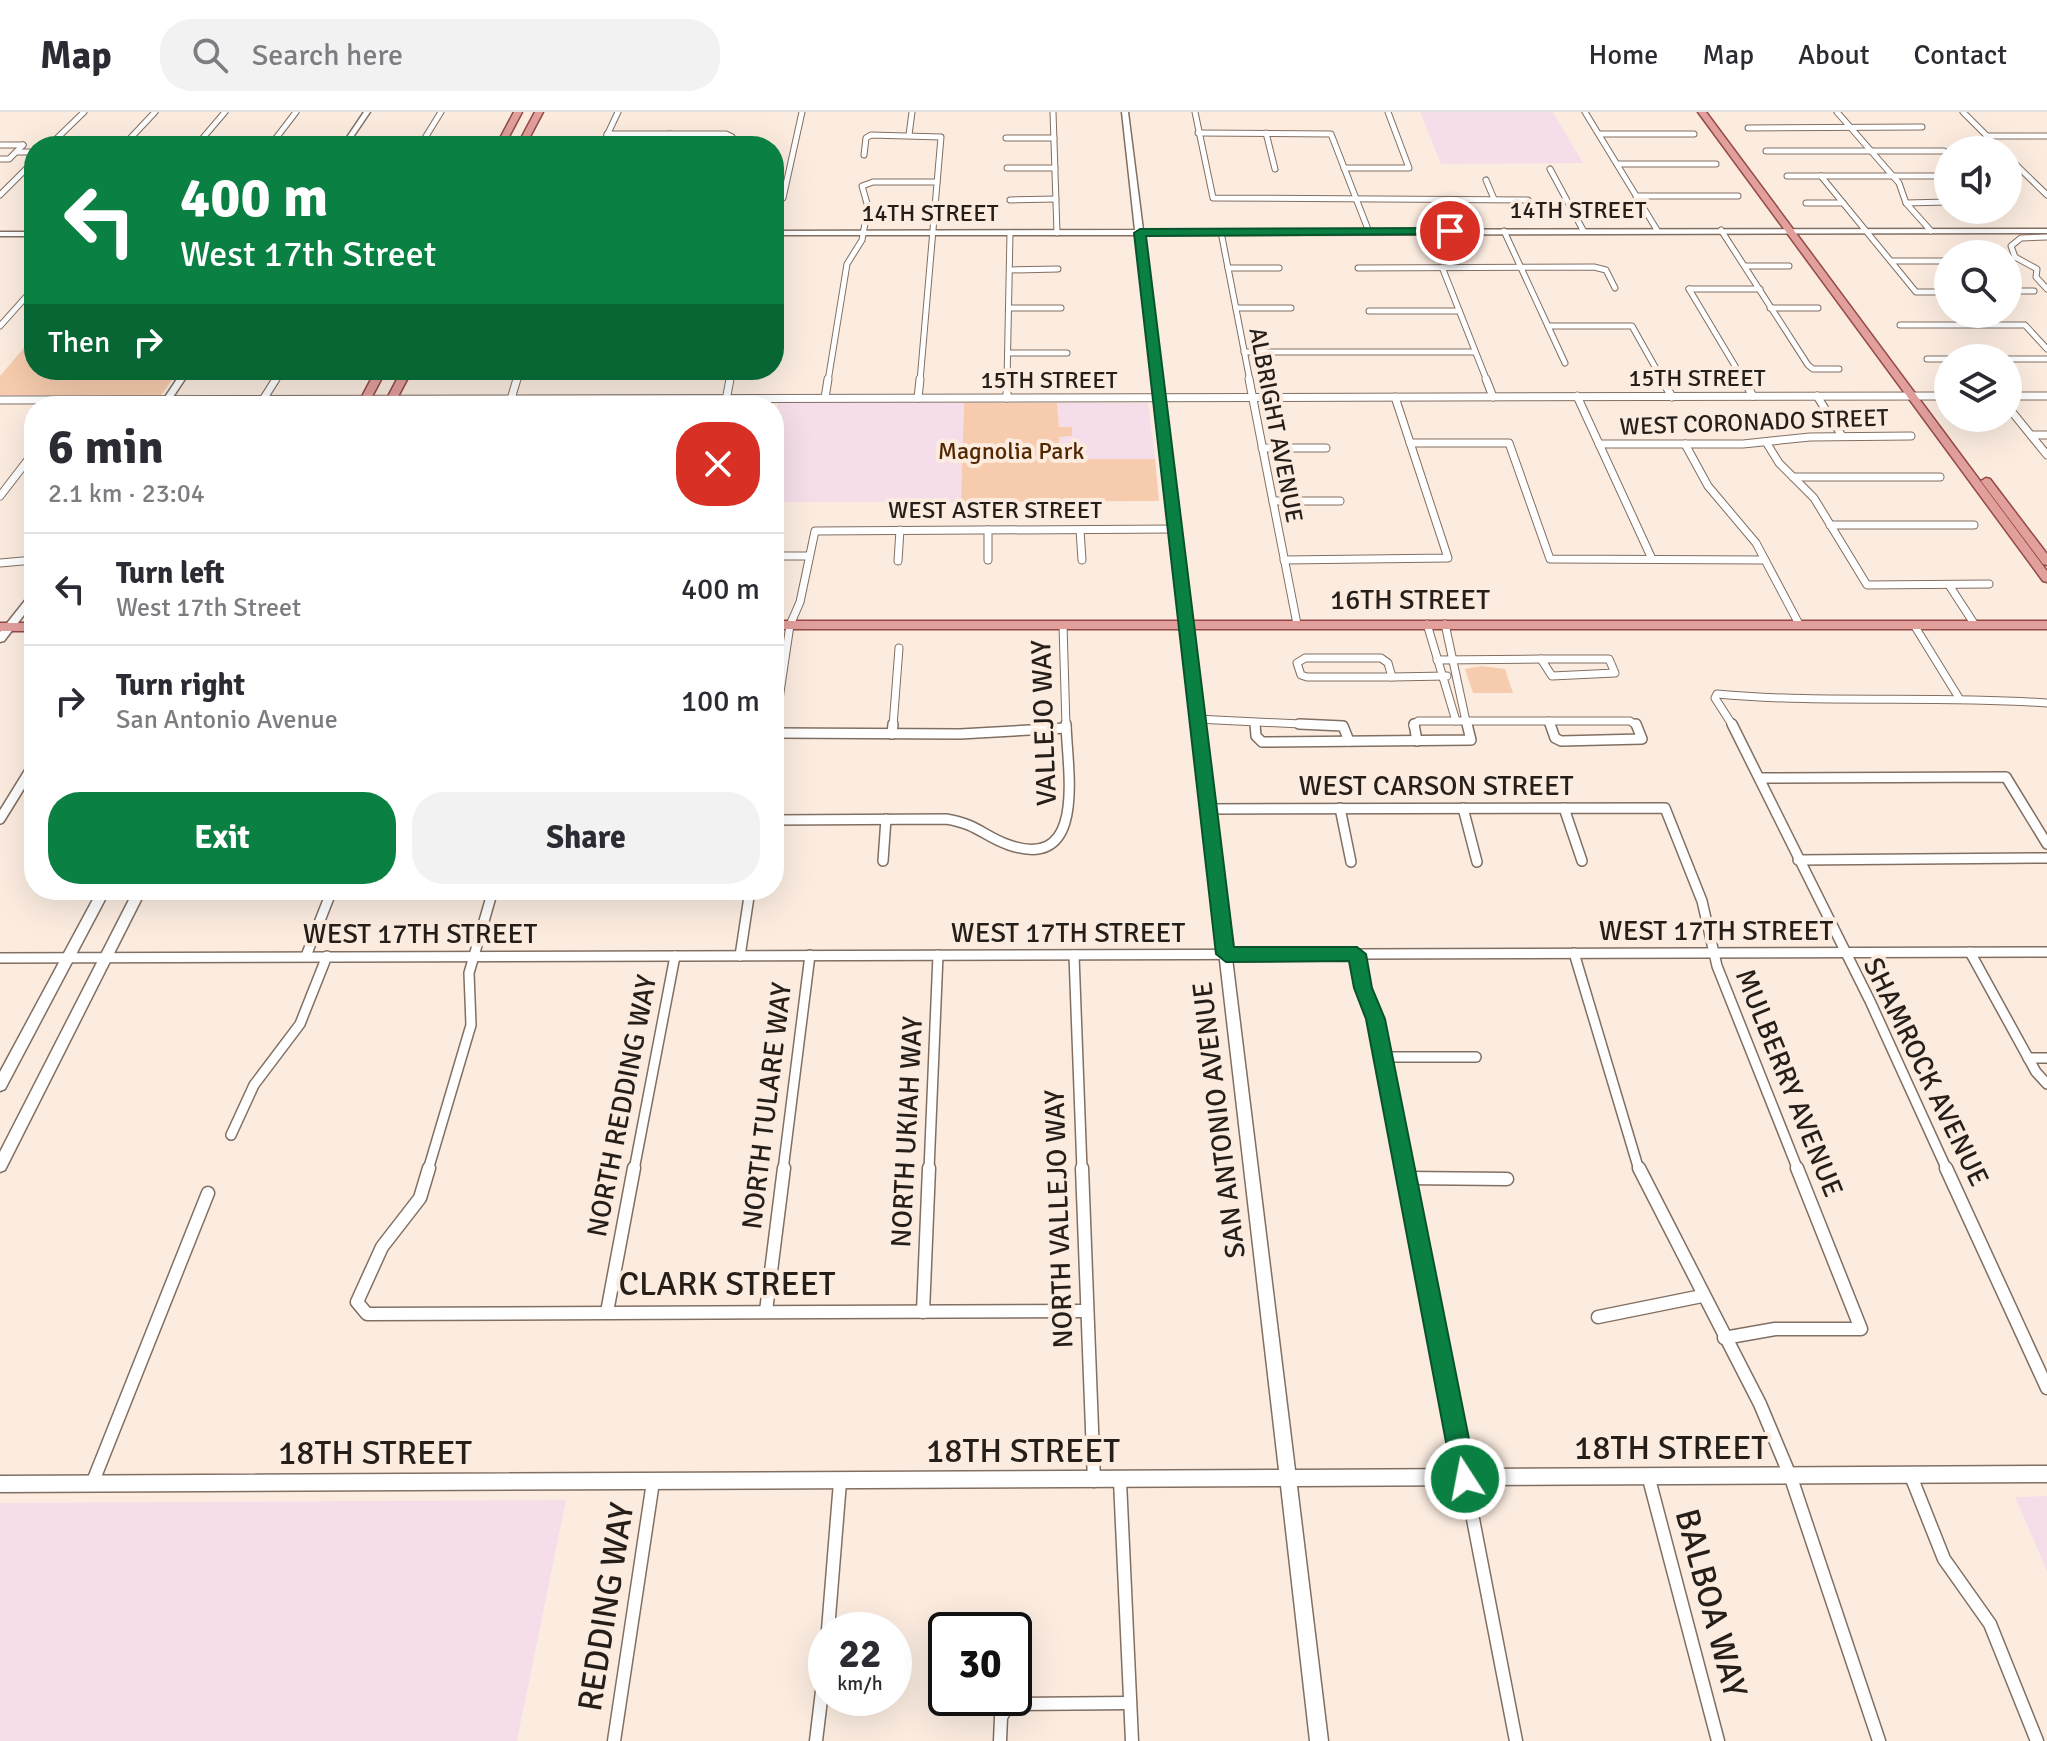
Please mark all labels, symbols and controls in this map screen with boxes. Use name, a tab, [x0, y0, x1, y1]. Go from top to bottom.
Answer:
search box	[160, 19, 720, 91]
text: Map	[40, 32, 112, 79]
icon: search	[188, 33, 232, 77]
text: Search here	[252, 37, 403, 74]
text: Home	[1589, 38, 1658, 72]
text: Map	[1702, 38, 1754, 72]
text: About	[1798, 38, 1870, 72]
text: Contact	[1914, 38, 2007, 72]
map controls	[1934, 136, 2022, 432]
button: sound	[1934, 136, 2022, 224]
text: 400 m	[180, 163, 328, 232]
icon: left	[48, 168, 152, 272]
street label: 14TH STREET	[1509, 195, 1647, 225]
pin	[1416, 197, 1484, 265]
street label: 14TH STREET	[861, 198, 999, 228]
icon: arrive	[1428, 209, 1472, 253]
text: West 17th Street	[180, 232, 436, 277]
button: search	[1934, 240, 2022, 328]
icon: right	[126, 320, 170, 364]
text: Then	[48, 324, 110, 361]
street label: ALBRIGHT AVENUE	[1242, 325, 1310, 525]
button: layers	[1934, 344, 2022, 432]
street label: 15TH STREET	[1628, 363, 1766, 393]
street label: 15TH STREET	[980, 365, 1118, 395]
street label: WEST CORONADO STREET	[1619, 402, 1889, 442]
text: 6 min	[48, 418, 164, 477]
button: close	[676, 422, 760, 506]
park label: Magnolia Park	[938, 436, 1084, 466]
text: 2.1 km · 23:04	[48, 478, 205, 510]
street label: WEST ASTER STREET	[888, 495, 1102, 525]
text: Turn left	[116, 555, 225, 592]
icon: left	[48, 567, 92, 611]
text: 400 m	[681, 571, 760, 608]
street label: 16TH STREET	[1330, 583, 1490, 617]
text: West 17th Street	[116, 592, 301, 624]
street label: VALLEJO WAY	[1024, 639, 1064, 807]
text: Turn right	[116, 667, 245, 704]
icon: right	[48, 679, 92, 723]
text: 100 m	[681, 683, 760, 720]
text: San Antonio Avenue	[116, 704, 338, 736]
street label: WEST CARSON STREET	[1298, 769, 1574, 803]
button: Exit	[48, 792, 396, 884]
button: Share	[412, 792, 760, 884]
street label: WEST 17TH STREET	[1599, 914, 1833, 948]
street label: WEST 17TH STREET	[951, 916, 1185, 950]
street label: WEST 17TH STREET	[303, 917, 537, 951]
street label: SHAMROCK AVENUE	[1856, 952, 1996, 1192]
street label: MULBERRY AVENUE	[1728, 964, 1850, 1202]
street label: NORTH REDDING WAY	[580, 972, 664, 1240]
street label: SAN ANTONIO AVENUE	[1185, 980, 1253, 1260]
street label: NORTH TULARE WAY	[735, 981, 799, 1231]
street label: NORTH UKIAH WAY	[884, 1016, 930, 1248]
street label: NORTH VALLEJO WAY	[1037, 1089, 1081, 1349]
street label: CLARK STREET	[618, 1263, 836, 1305]
street label: 18TH STREET	[1574, 1427, 1768, 1469]
street label: 18TH STREET	[926, 1430, 1120, 1472]
street label: 18TH STREET	[278, 1432, 472, 1474]
position arrow	[1423, 1437, 1507, 1521]
street label: REDDING WAY	[569, 1500, 643, 1714]
street label: BALBOA WAY	[1666, 1504, 1756, 1702]
speed limit sign: 30	[928, 1612, 1032, 1716]
text: 22	[838, 1629, 882, 1679]
text: km/h	[837, 1671, 883, 1696]

